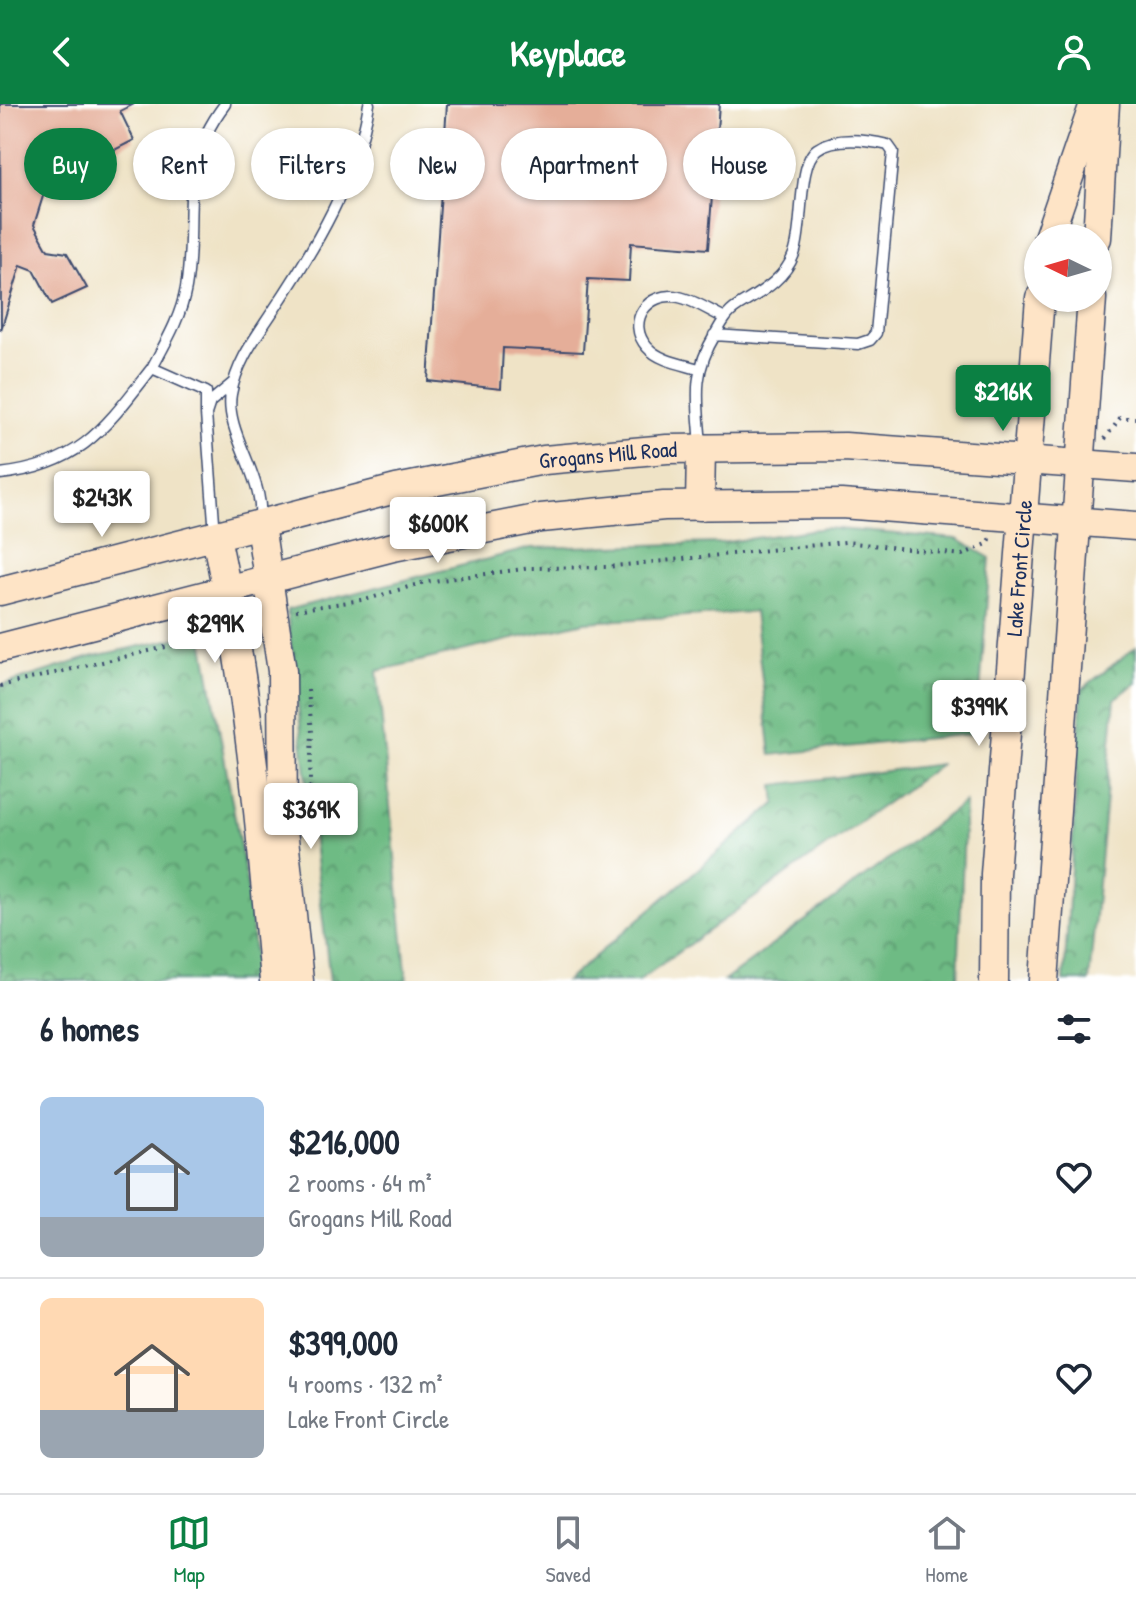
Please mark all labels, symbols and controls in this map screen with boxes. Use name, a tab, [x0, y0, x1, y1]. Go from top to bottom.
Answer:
text: Keyplace	[510, 28, 626, 77]
icon: back	[40, 30, 84, 74]
icon: person	[1052, 30, 1096, 74]
chip: Buy	[24, 128, 117, 200]
chip: Rent	[133, 128, 235, 200]
chip: Filters	[251, 128, 374, 200]
chip: New	[390, 128, 485, 200]
chip: Apartment	[501, 128, 667, 200]
chip: House	[683, 128, 796, 200]
north arrow	[1024, 224, 1112, 312]
map controls	[1024, 224, 1112, 312]
pin: $216K	[947, 365, 1059, 433]
text: $216K	[974, 373, 1032, 408]
street label: Grogans Mill Road	[538, 434, 678, 475]
pin: $243K	[46, 471, 158, 539]
text: $243K	[72, 479, 132, 514]
pin: $600K	[382, 497, 494, 565]
street label: Lake Front Circle	[999, 498, 1039, 637]
text: $600K	[408, 505, 468, 540]
pin: $299K	[159, 597, 271, 665]
text: $299K	[186, 605, 244, 640]
pin: $399K	[923, 680, 1035, 748]
text: $399K	[950, 688, 1008, 723]
pin: $369K	[255, 783, 367, 851]
text: $369K	[282, 791, 340, 826]
text: 6 homes	[40, 1006, 139, 1052]
icon: filters	[1052, 1007, 1096, 1051]
text: $216,000	[288, 1119, 400, 1165]
icon: home	[104, 1129, 200, 1225]
icon: heart	[1052, 1155, 1096, 1199]
text: 2 rooms · 64 m²	[288, 1165, 432, 1200]
text: Grogans Mill Road	[288, 1200, 452, 1235]
text: $399,000	[288, 1320, 398, 1366]
icon: home	[104, 1330, 200, 1426]
icon: heart	[1052, 1356, 1096, 1400]
text: 4 rooms · 132 m²	[288, 1366, 442, 1401]
text: Lake Front Circle	[288, 1401, 449, 1436]
tab: Map	[167, 1511, 211, 1589]
tab: Saved	[546, 1511, 590, 1589]
tab: Home	[925, 1511, 969, 1589]

